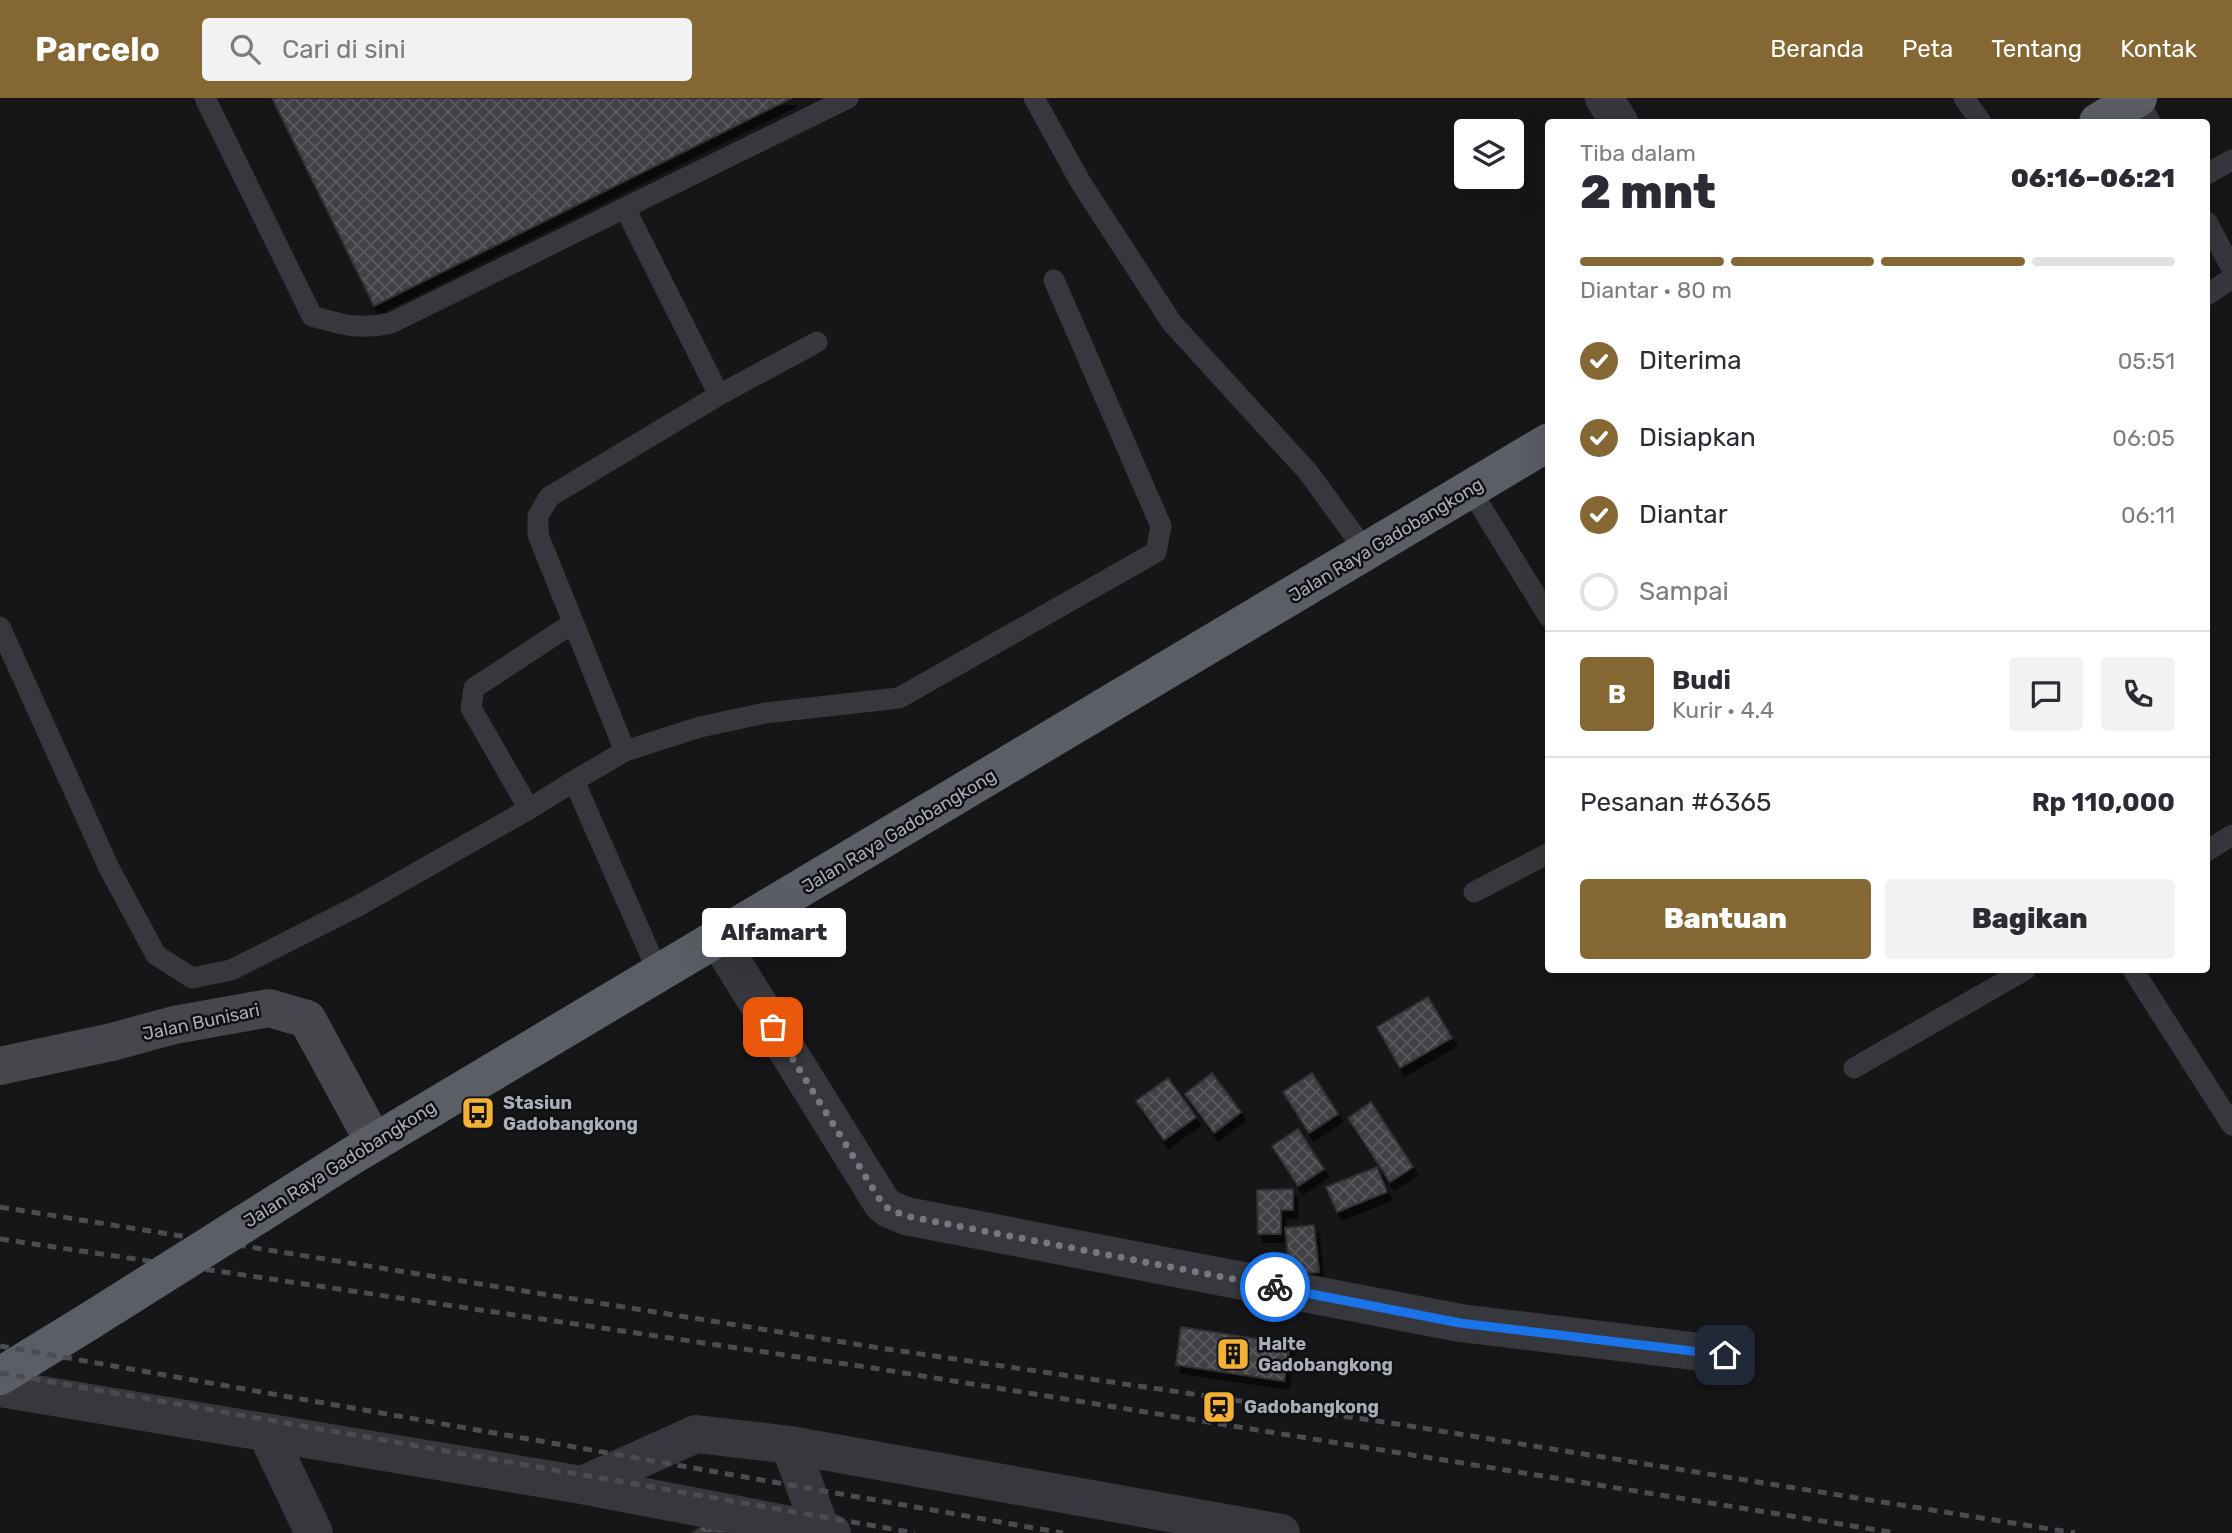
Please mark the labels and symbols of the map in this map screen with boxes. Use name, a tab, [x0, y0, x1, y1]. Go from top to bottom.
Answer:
street label: Jalan Raya Gadobangkong	[1285, 473, 1487, 607]
street label: Jalan Raya Gadobangkong	[798, 764, 1000, 898]
callout: Alfamart	[701, 908, 845, 957]
pin	[743, 997, 803, 1057]
street label: Jalan Bunisari	[140, 999, 262, 1045]
place label: Stasiun Gadobangkong	[503, 1092, 638, 1135]
bus stop icon: Stasiun Gadobangkong	[459, 1094, 497, 1132]
street label: Jalan Raya Gadobangkong	[240, 1096, 440, 1232]
courier	[1240, 1252, 1310, 1322]
pin	[1695, 1325, 1755, 1385]
place label: Halte Gadobangkong	[1258, 1333, 1393, 1376]
building icon: Halte Gadobangkong	[1214, 1335, 1252, 1373]
station icon: Gadobangkong	[1200, 1388, 1238, 1426]
place label: Gadobangkong	[1244, 1396, 1379, 1418]

